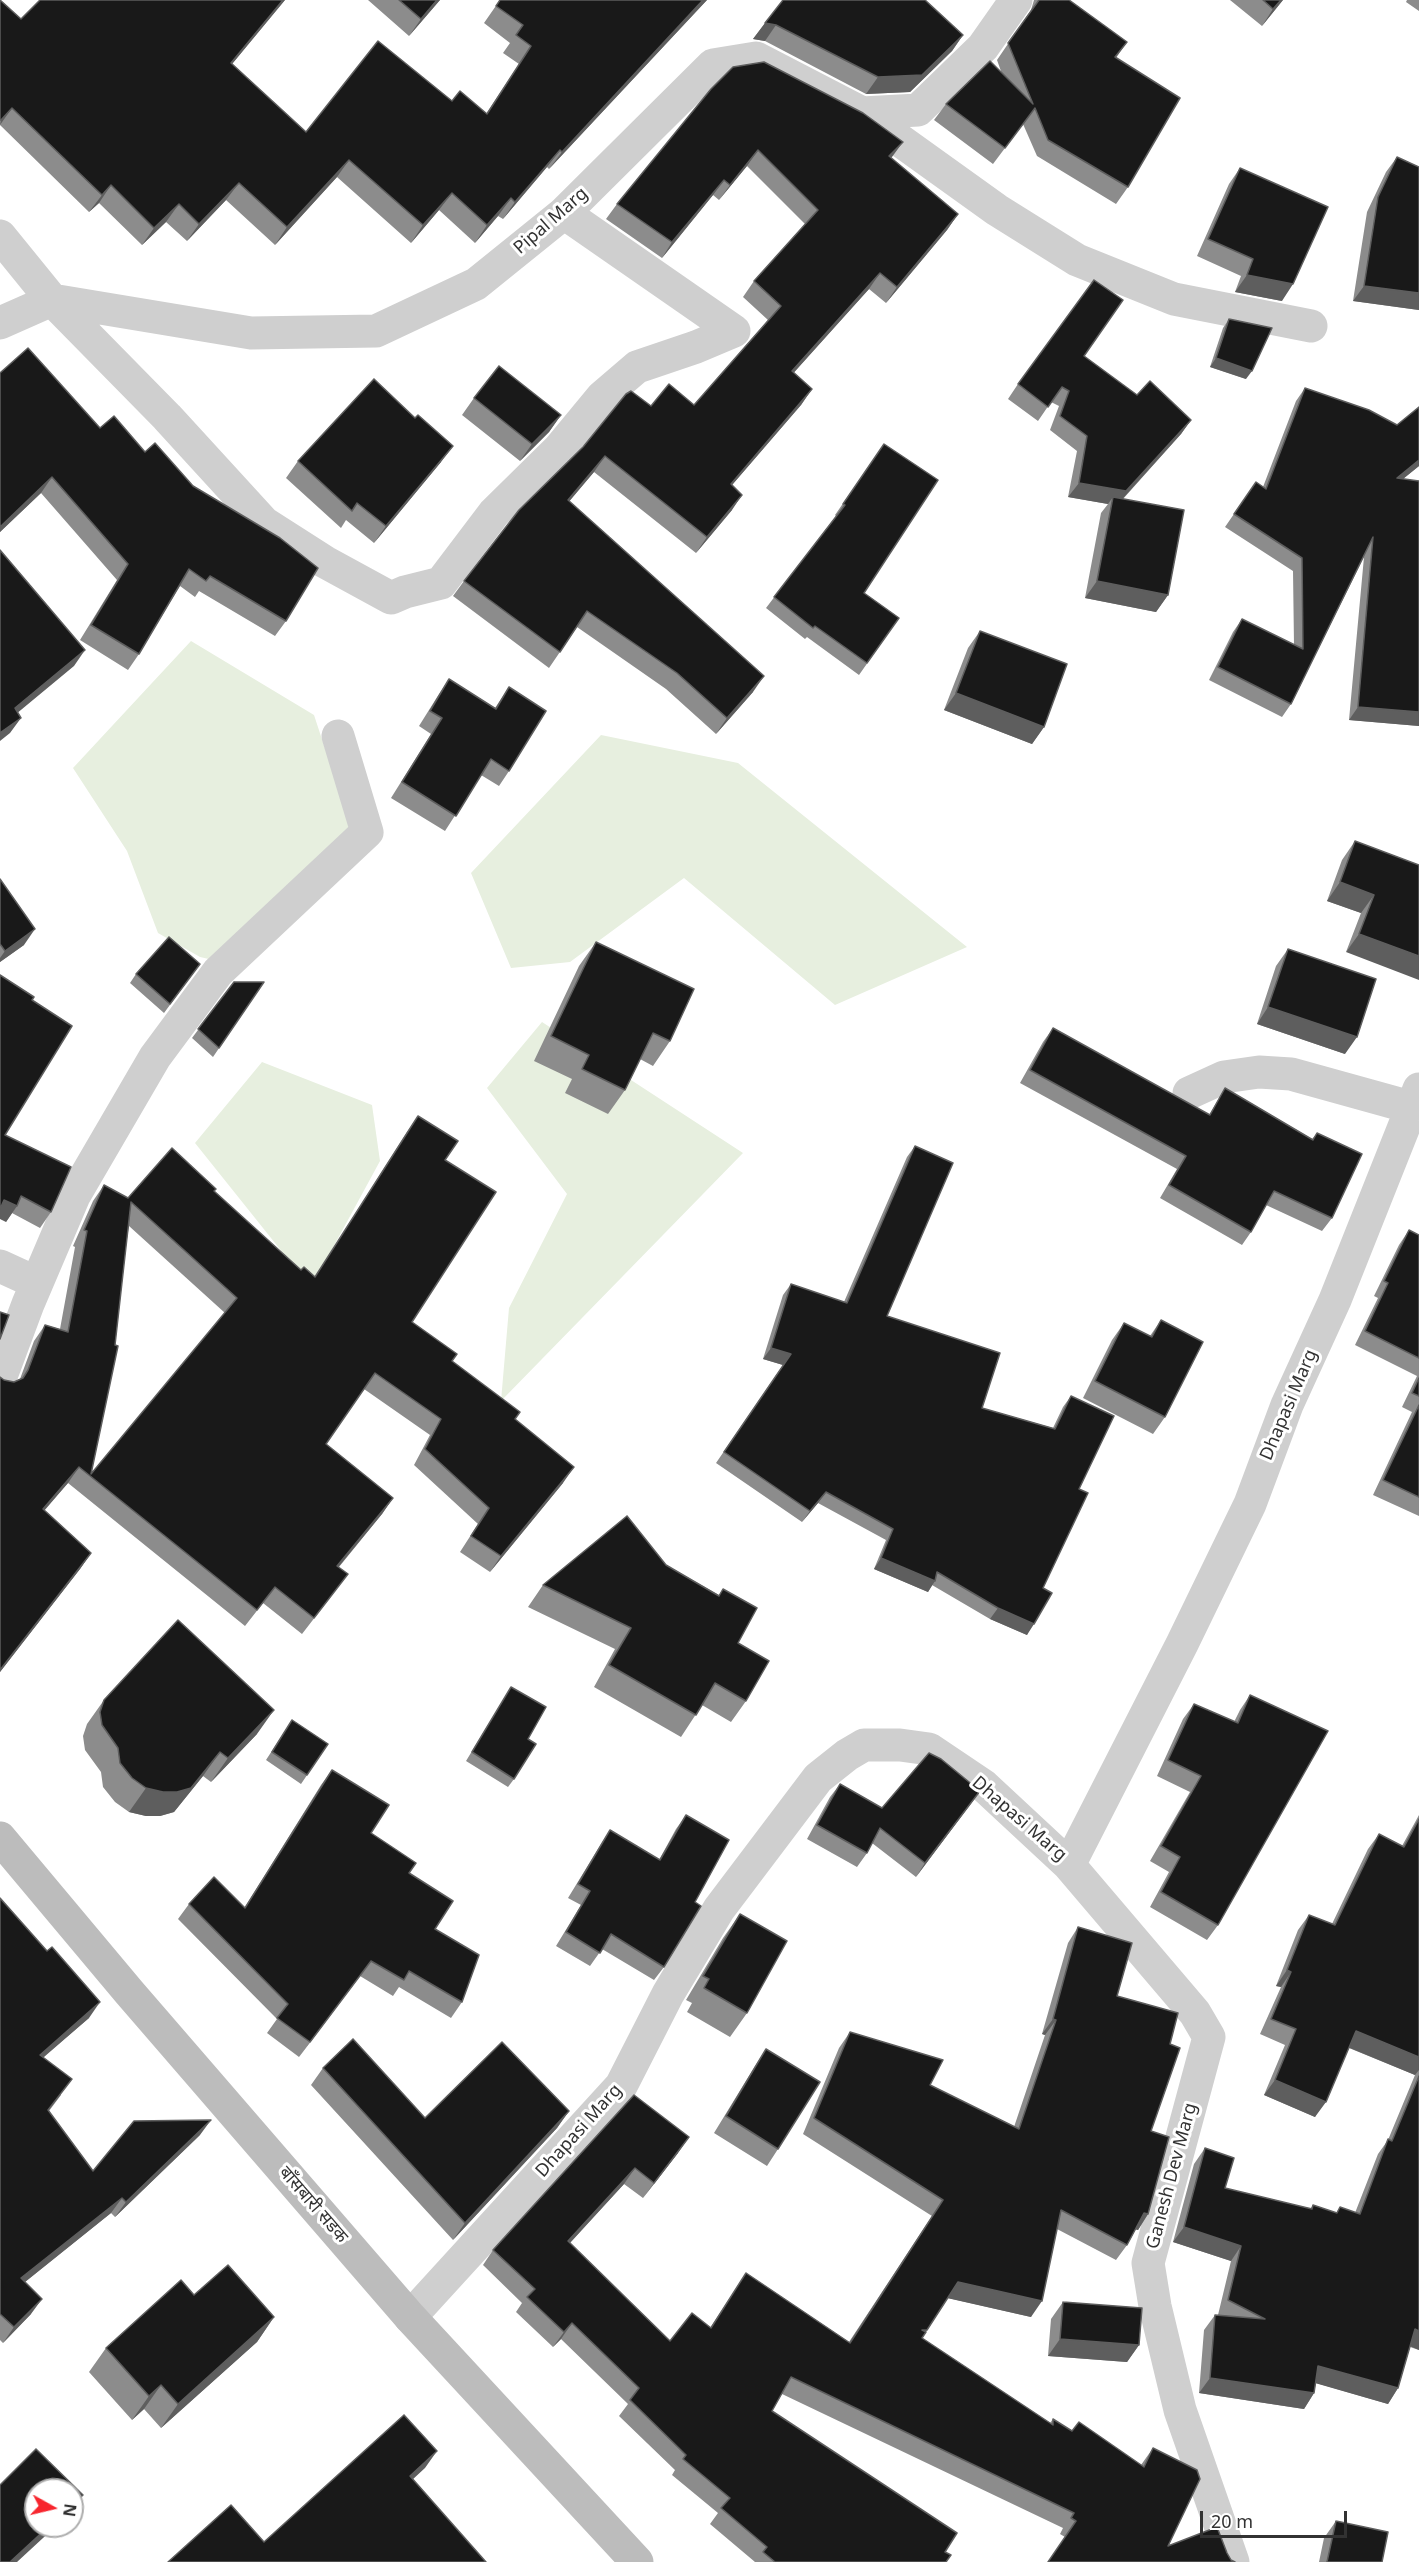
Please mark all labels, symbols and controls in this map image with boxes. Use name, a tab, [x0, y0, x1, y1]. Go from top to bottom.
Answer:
street label: Pipal Marg	[510, 183, 592, 259]
street label: Dhapasi Marg	[1256, 1346, 1322, 1464]
street label: Dhapasi Marg	[967, 1772, 1071, 1866]
street label: Dhapasi Marg	[531, 2080, 627, 2182]
street label: Ganesh Dev Marg	[1142, 2101, 1202, 2251]
street label: बाँसबारी सडक	[274, 2162, 352, 2248]
north arrow	[24, 2478, 84, 2538]
scale bar	[1203, 2499, 1350, 2537]
text: N	[58, 2502, 82, 2518]
text: 20 m	[1211, 2509, 1253, 2533]

